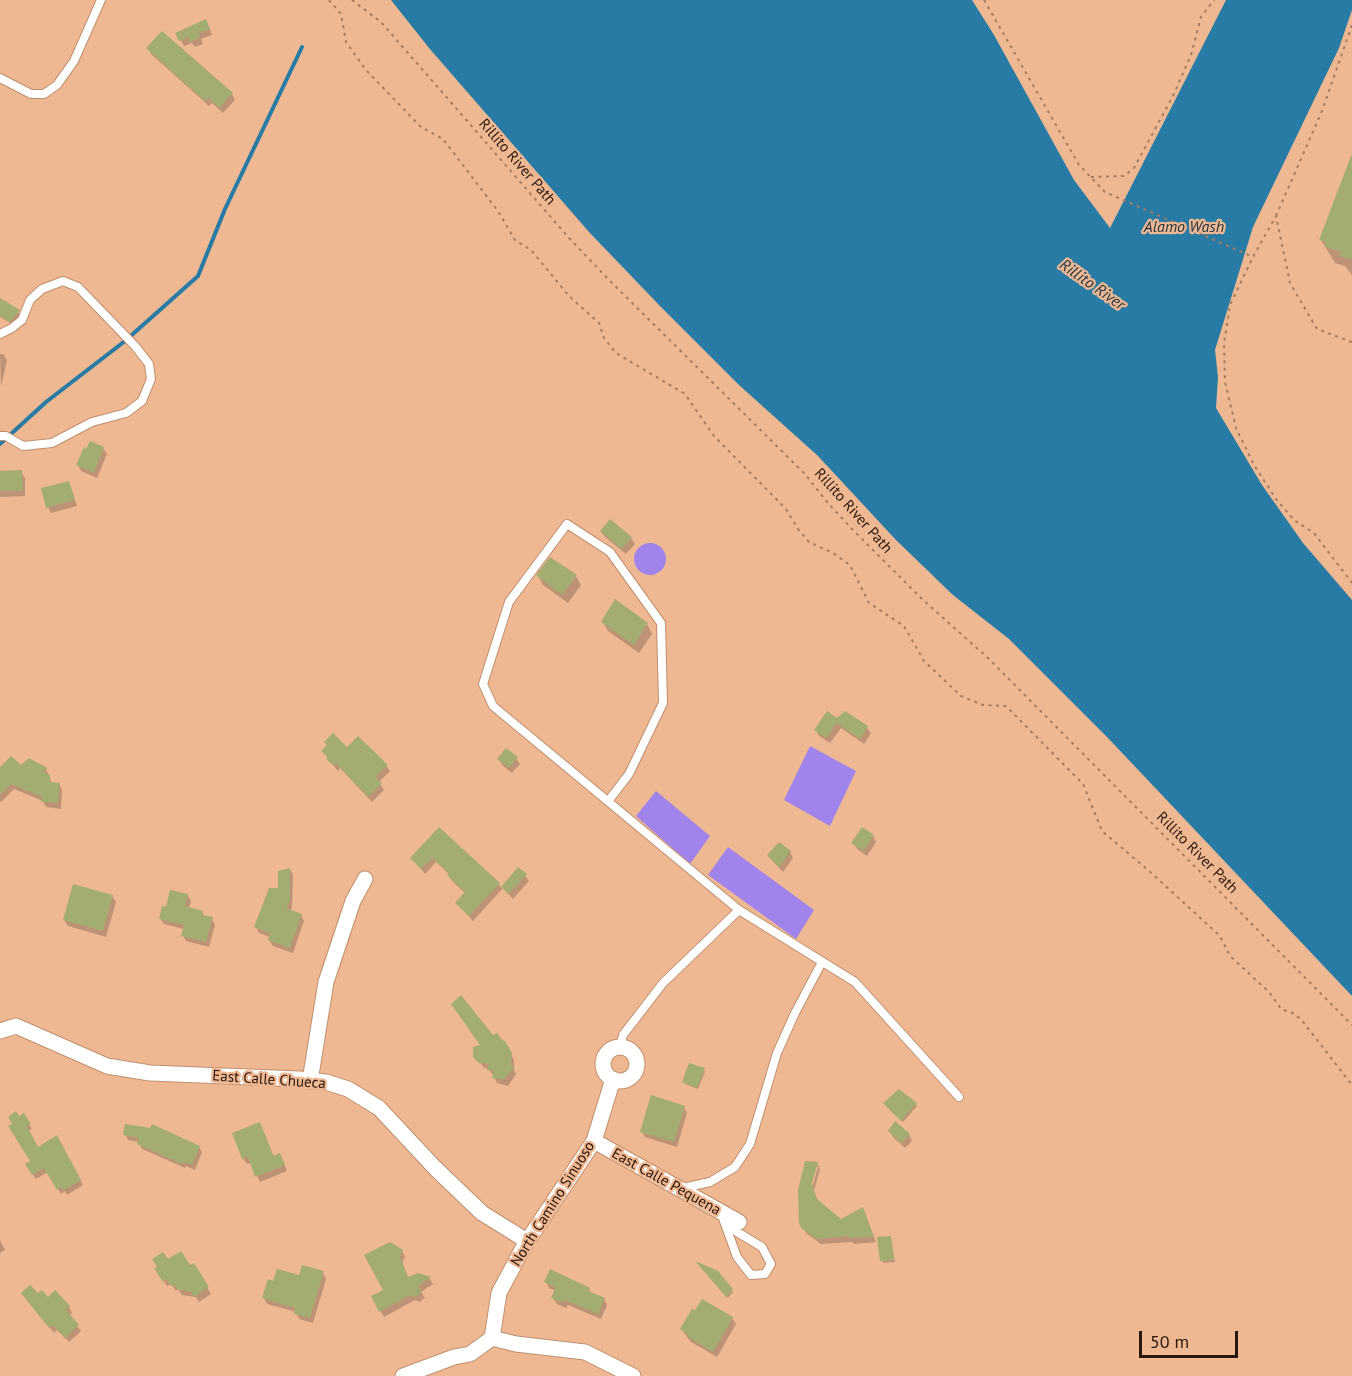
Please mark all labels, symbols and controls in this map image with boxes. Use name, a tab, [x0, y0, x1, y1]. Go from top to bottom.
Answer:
street label: Rillito River Path	[475, 115, 559, 209]
water label: Alamo Wash	[1144, 217, 1224, 237]
water label: Rillito River	[1056, 255, 1128, 315]
street label: Rillito River Path	[810, 465, 896, 557]
street label: Rillito River Path	[1152, 808, 1242, 898]
street label: East Calle Chueca	[212, 1067, 326, 1093]
street label: North Camino Sinuoso	[507, 1138, 599, 1270]
street label: East Calle Pequena	[608, 1145, 724, 1219]
scale bar	[1142, 1319, 1241, 1357]
text: 50 m	[1150, 1330, 1189, 1353]

